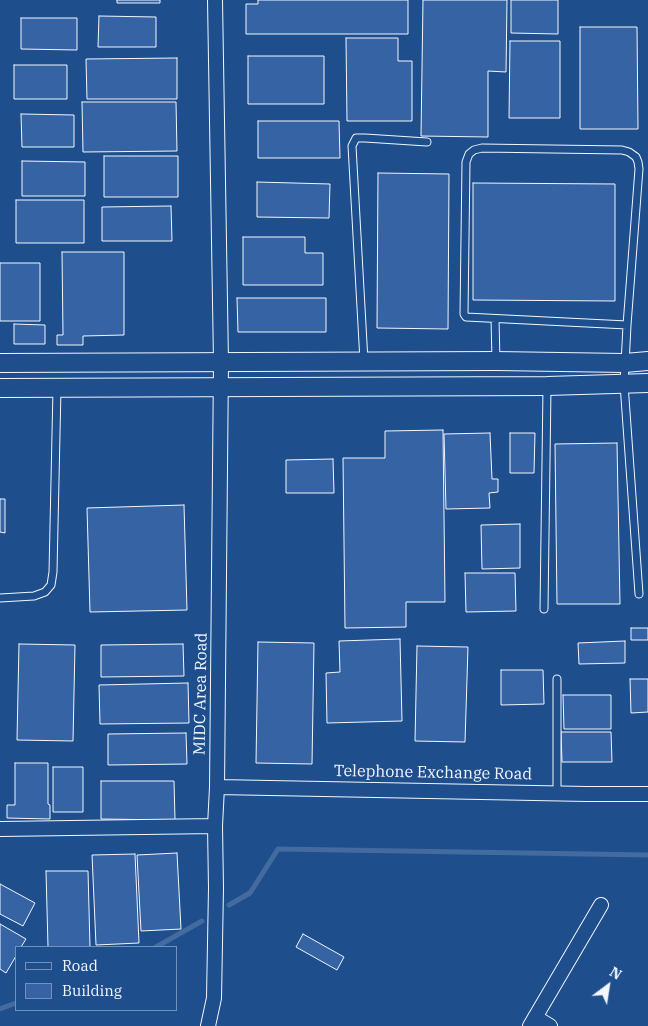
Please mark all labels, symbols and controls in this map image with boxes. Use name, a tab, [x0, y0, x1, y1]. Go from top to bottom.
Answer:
street label: MIDC Area Road	[190, 633, 212, 755]
street label: Telephone Exchange Road	[334, 762, 532, 784]
legend	[15, 946, 178, 1011]
text: Road	[62, 956, 98, 975]
north arrow	[583, 961, 633, 1011]
text: N	[606, 963, 625, 984]
text: Building	[62, 981, 122, 1000]

